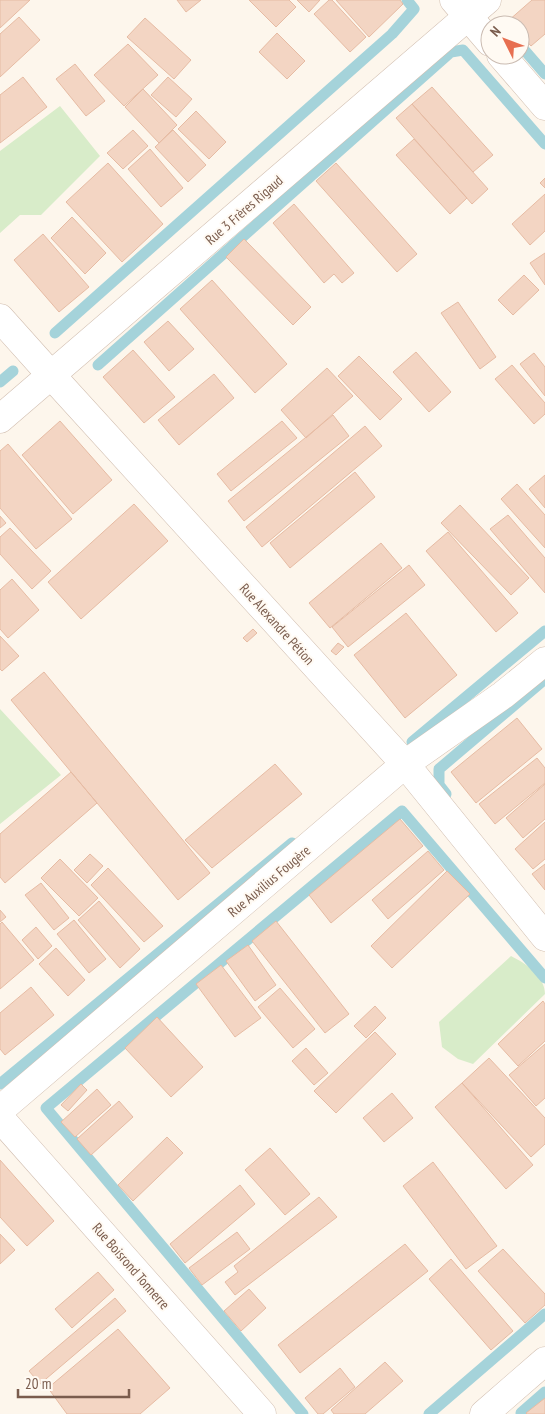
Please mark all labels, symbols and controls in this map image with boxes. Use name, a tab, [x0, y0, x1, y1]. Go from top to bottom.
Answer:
north arrow	[480, 15, 530, 65]
text: N	[486, 22, 505, 40]
street label: Rue 3 Frères Rigaud	[201, 171, 287, 249]
street label: Rue Alexandre Pétion	[236, 580, 318, 668]
street label: Rue Auxilius Fougère	[224, 841, 314, 921]
street label: Rue Boisrond Tonnerre	[88, 1219, 174, 1313]
scale bar	[18, 1366, 129, 1398]
text: 20 m	[25, 1374, 51, 1393]

